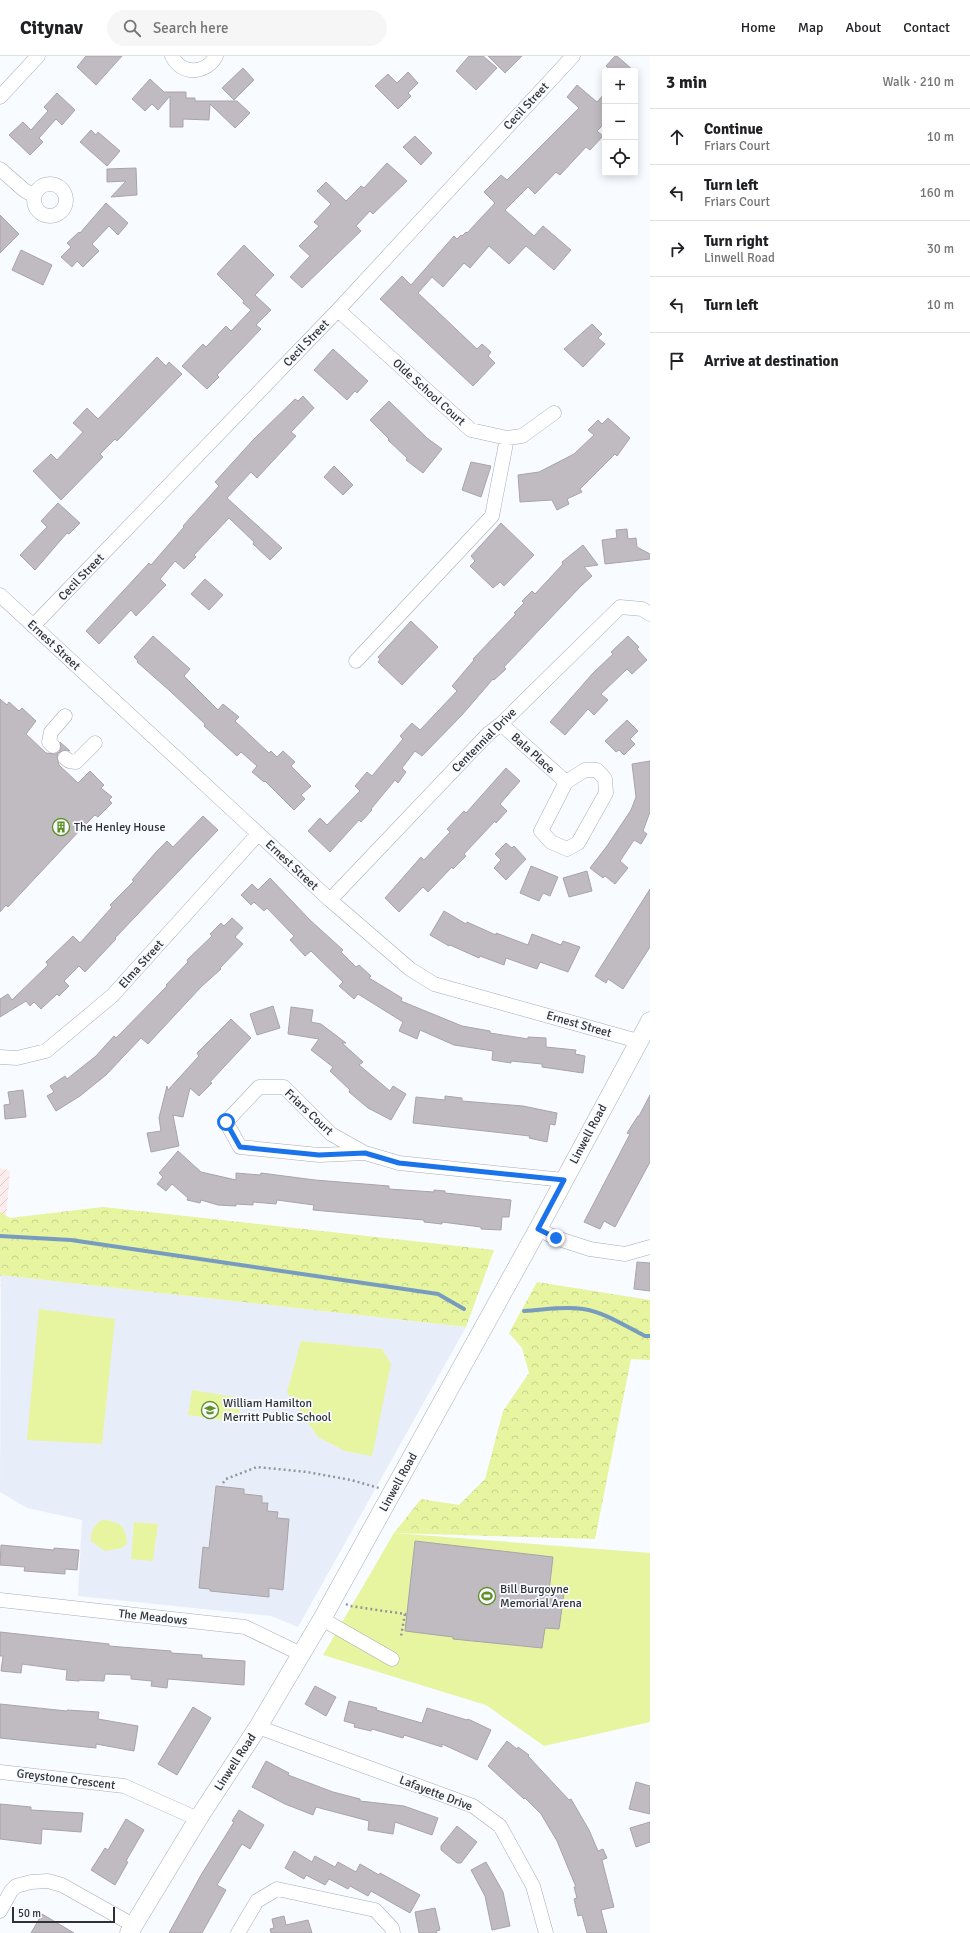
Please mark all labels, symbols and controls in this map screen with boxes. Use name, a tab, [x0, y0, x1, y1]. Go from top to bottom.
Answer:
search box	[107, 10, 387, 46]
text: Citynav	[20, 16, 83, 40]
icon: search	[121, 17, 143, 39]
text: Search here	[153, 19, 229, 37]
text: Home	[741, 19, 776, 36]
text: Map	[798, 19, 823, 36]
text: About	[845, 19, 881, 36]
text: Contact	[903, 19, 950, 36]
map controls	[602, 68, 638, 176]
button: +	[602, 68, 638, 104]
text: 3 min	[666, 72, 707, 93]
text: Walk · 210 m	[883, 74, 954, 90]
street label: Cecil Street	[501, 79, 552, 133]
button: −	[602, 104, 638, 140]
text: Continue	[704, 120, 763, 138]
icon: ahead	[666, 126, 688, 148]
text: 10 m	[927, 129, 954, 145]
text: Friars Court	[704, 138, 770, 154]
button: locate	[602, 140, 638, 176]
text: Turn left	[704, 176, 758, 194]
icon: left	[666, 182, 688, 204]
text: 160 m	[920, 185, 954, 201]
text: Friars Court	[704, 194, 770, 210]
text: Turn right	[704, 232, 769, 250]
icon: right	[666, 238, 688, 260]
text: 30 m	[927, 241, 954, 257]
text: Linwell Road	[704, 250, 775, 266]
icon: left	[666, 294, 688, 316]
text: Turn left	[704, 296, 758, 314]
text: 10 m	[927, 297, 954, 313]
street label: Cecil Street	[280, 317, 332, 370]
icon: arrive	[666, 350, 688, 372]
text: Arrive at destination	[704, 352, 839, 370]
street label: Olde School Court	[389, 356, 468, 429]
street label: Cecil Street	[55, 551, 107, 604]
street label: Ernest Street	[24, 617, 83, 674]
street label: Centennial Drive	[449, 705, 520, 776]
street label: Bala Place	[508, 730, 558, 777]
building icon: The Henley House	[51, 817, 71, 837]
place label: The Henley House	[74, 820, 165, 835]
street label: Ernest Street	[262, 837, 321, 894]
street label: Elma Street	[116, 937, 167, 992]
street label: Ernest Street	[545, 1008, 613, 1041]
street label: Friars Court	[281, 1086, 336, 1139]
street label: Linwell Road	[566, 1102, 610, 1167]
route start	[217, 1113, 235, 1131]
route end	[547, 1229, 565, 1247]
place label: William Hamilton Merritt Public School	[223, 1396, 332, 1425]
school or university icon: William Hamilton Merritt Public School	[200, 1400, 220, 1420]
street label: Linwell Road	[376, 1450, 421, 1514]
place label: Bill Burgoyne Memorial Arena	[500, 1582, 582, 1611]
sports icon: Bill Burgoyne Memorial Arena	[477, 1586, 497, 1606]
street label: The Meadows	[118, 1606, 188, 1629]
street label: Linwell Road	[211, 1731, 260, 1794]
street label: Greystone Crescent	[16, 1766, 116, 1793]
street label: Lafayette Drive	[397, 1773, 475, 1814]
scale bar	[12, 1905, 115, 1924]
text: 50 m	[18, 1907, 41, 1920]

